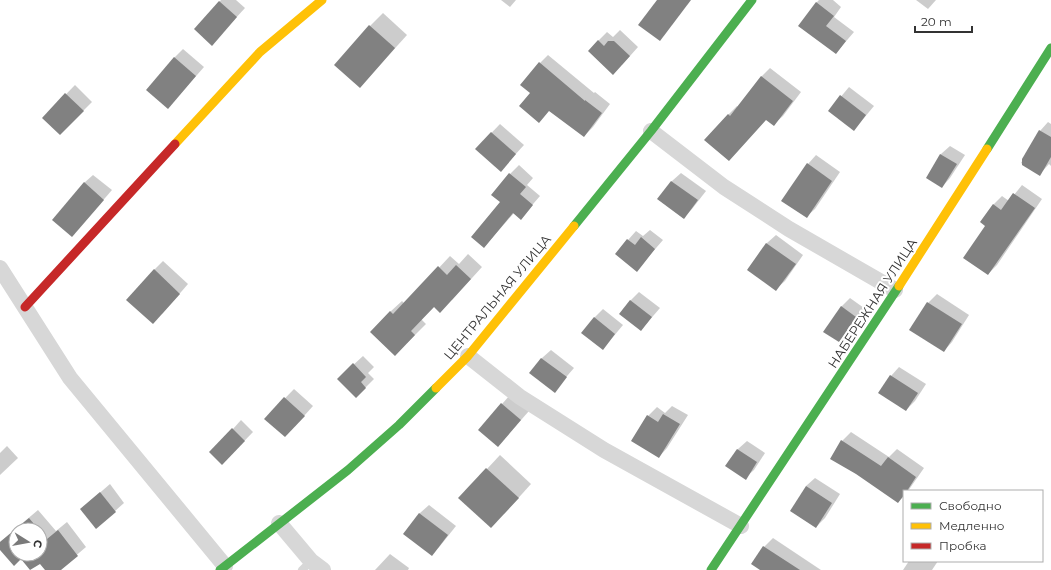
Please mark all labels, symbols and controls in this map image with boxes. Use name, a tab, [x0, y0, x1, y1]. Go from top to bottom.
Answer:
scale bar	[915, 8, 972, 34]
text: 20 m	[921, 14, 952, 29]
street label: ЦЕНТРАЛЬНАЯ УЛИЦА	[440, 231, 554, 363]
street label: НАБЕРЕЖНАЯ УЛИЦА	[824, 235, 920, 371]
legend	[903, 490, 1043, 562]
text: Свободно	[939, 498, 1002, 513]
text: Медленно	[939, 518, 1005, 533]
north arrow	[8, 522, 48, 562]
text: Пробка	[939, 538, 987, 553]
text: С	[30, 539, 45, 549]

